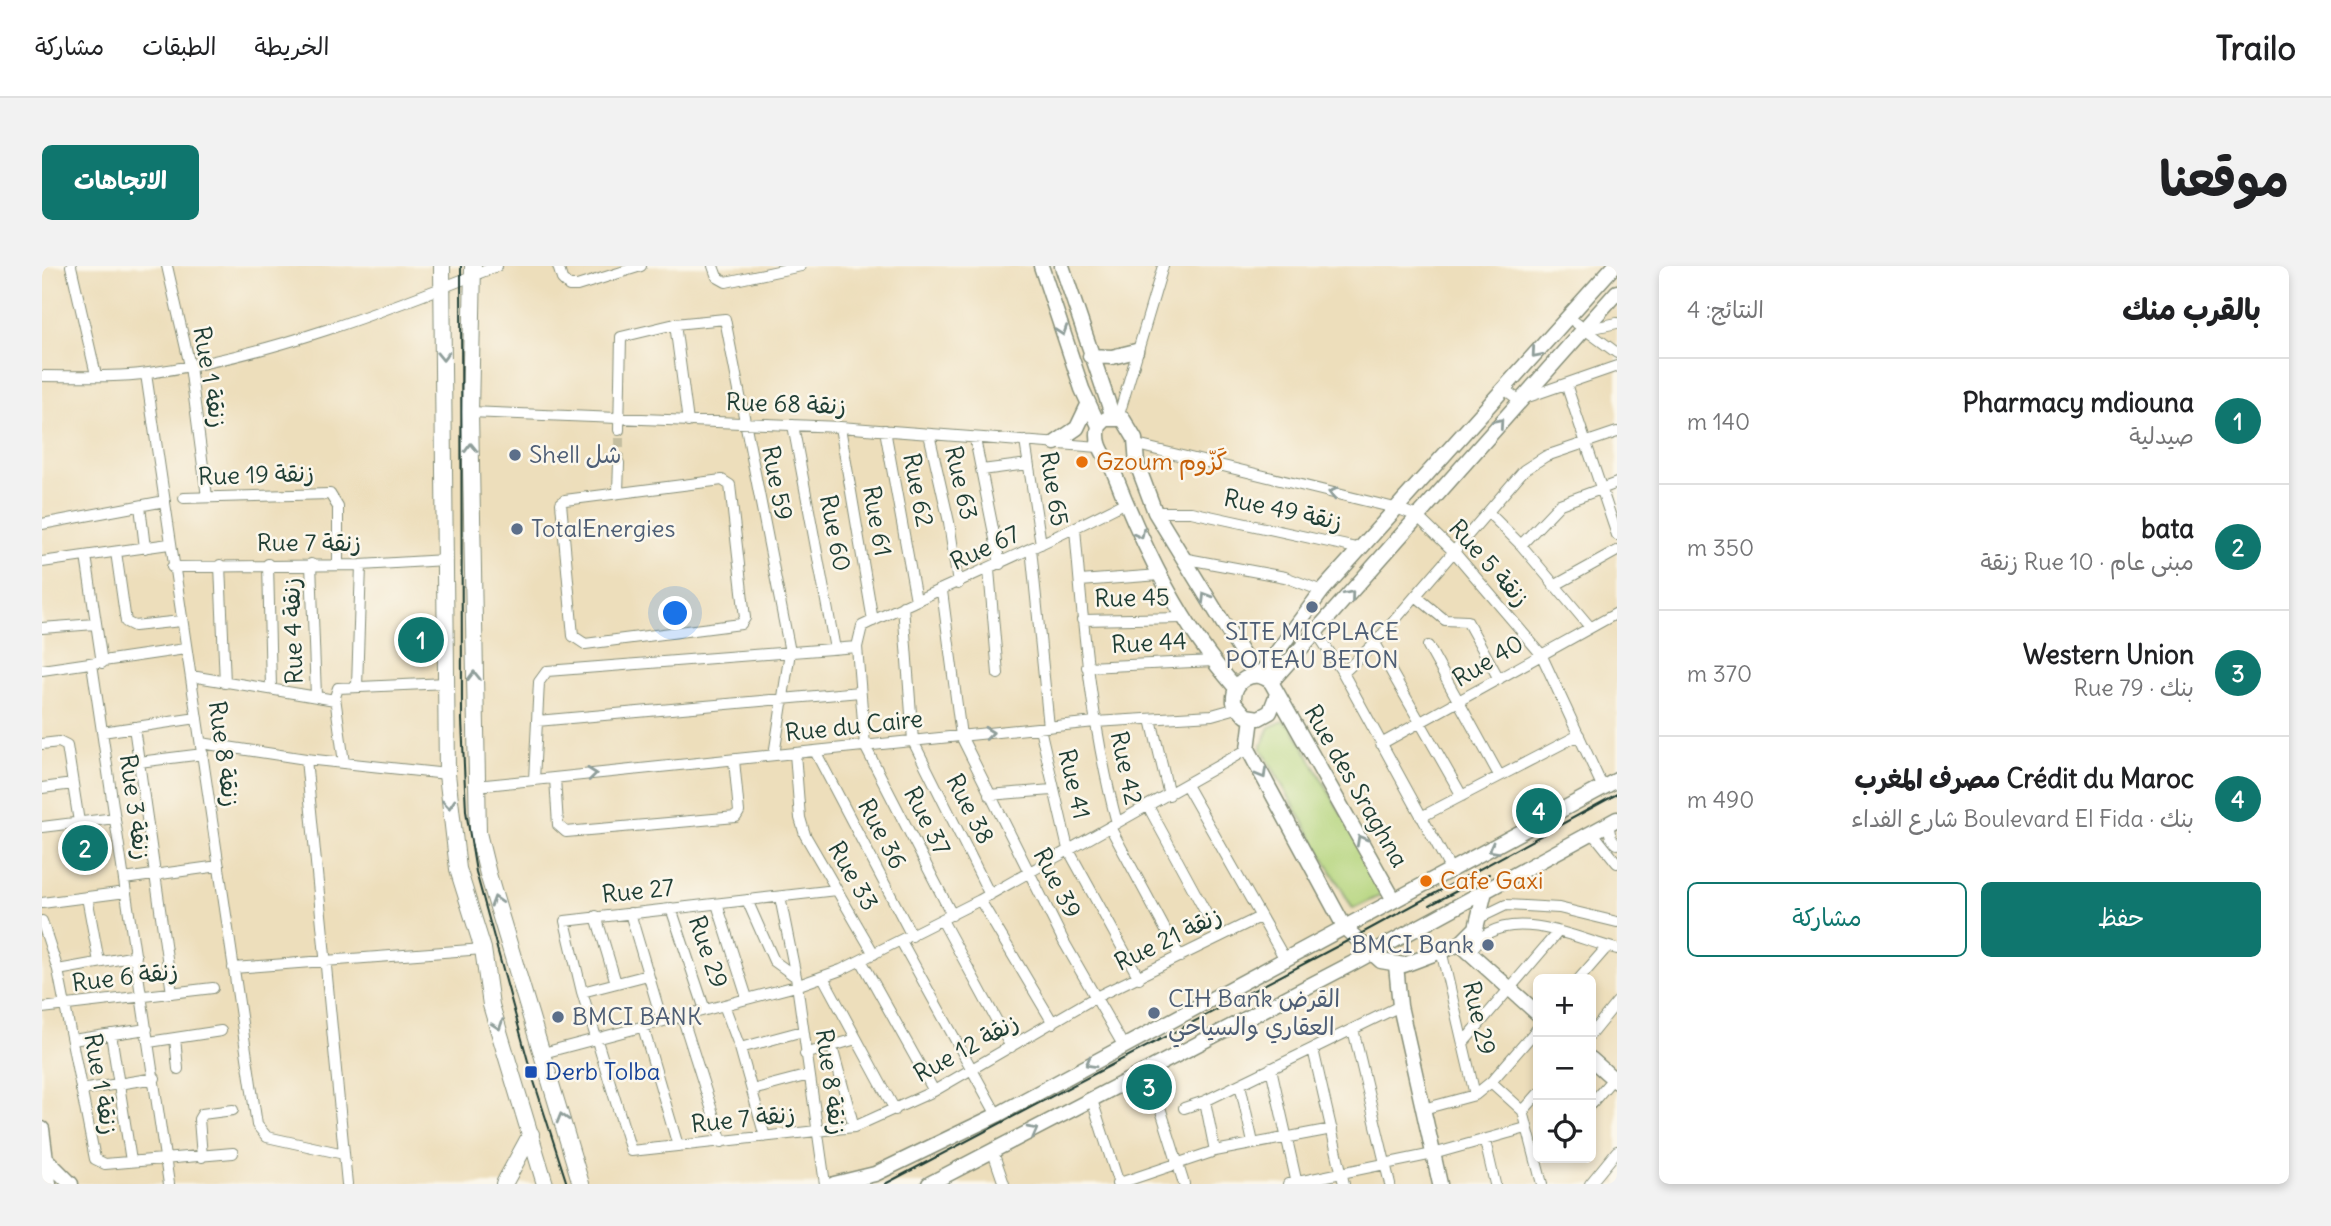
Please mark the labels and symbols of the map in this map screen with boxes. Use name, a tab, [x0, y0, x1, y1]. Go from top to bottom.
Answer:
street label: Rue 1 زنقة	[187, 324, 235, 430]
one-way arrow	[1054, 324, 1068, 336]
one-way arrow	[1532, 345, 1544, 358]
one-way arrow	[435, 351, 451, 362]
street label: Rue 68 زنقة	[725, 386, 847, 420]
one-way arrow	[1491, 419, 1503, 432]
place label: Shell شل	[529, 439, 622, 469]
one-way arrow	[463, 443, 479, 453]
street label: Rue 59	[756, 443, 800, 523]
street label: Rue 63	[939, 443, 985, 523]
place label: Gzoum كَزّوم	[1096, 446, 1227, 480]
marker: Shell شل	[507, 447, 523, 463]
street label: Rue 65	[1034, 449, 1076, 528]
street label: Rue 62	[897, 450, 941, 529]
marker: Gzoum كَزّوم	[1074, 454, 1090, 470]
street label: Rue 19 زنقة	[197, 457, 314, 491]
street label: Rue 49 زنقة	[1221, 482, 1345, 536]
street label: Rue 61	[857, 483, 899, 558]
one-way arrow	[1327, 486, 1339, 501]
street label: Rue 60	[814, 492, 858, 574]
place label: TotalEnergies	[531, 513, 675, 543]
street label: Rue 5 زنقة	[1443, 513, 1537, 612]
street label: Rue 67	[945, 518, 1024, 576]
marker: TotalEnergies	[509, 521, 525, 537]
street label: Rue 7 زنقة	[257, 527, 361, 557]
one-way arrow	[1131, 527, 1145, 540]
street label: Rue 4 زنقة	[275, 577, 309, 685]
street label: Rue 45	[1094, 581, 1170, 613]
one-way arrow	[1342, 590, 1354, 603]
one-way arrow	[1201, 592, 1214, 605]
your location	[658, 596, 692, 630]
marker: SITE MICPLACE POTEAU BETON	[1304, 599, 1320, 615]
pin: 1	[398, 614, 444, 666]
place label: SITE MICPLACE POTEAU BETON	[1225, 616, 1399, 674]
street label: Rue 44	[1111, 625, 1187, 659]
street label: Rue 40	[1447, 627, 1528, 693]
one-way arrow	[466, 670, 482, 680]
street label: Rue 8 زنقة	[203, 699, 247, 809]
street label: Rue des Sraghna	[1298, 699, 1415, 872]
street label: Rue du Caire	[784, 703, 924, 747]
one-way arrow	[984, 726, 995, 741]
street label: Rue 42	[1105, 728, 1149, 807]
street label: Rue 41	[1052, 746, 1098, 822]
street label: Rue 3 زنقة	[114, 752, 158, 862]
one-way arrow	[587, 767, 598, 782]
one-way arrow	[1254, 767, 1267, 780]
street label: Rue 38	[940, 768, 1001, 849]
street label: Rue 37	[898, 781, 958, 860]
pin: 4	[1516, 785, 1562, 837]
street label: Rue 36	[852, 793, 914, 874]
one-way arrow	[441, 799, 456, 810]
pin: 2	[62, 822, 108, 874]
one-way arrow	[1356, 835, 1369, 847]
street label: Rue 33	[822, 836, 886, 915]
one-way arrow	[1487, 841, 1500, 854]
street label: Rue 39	[1027, 842, 1088, 923]
place label: Cafe Gaxi	[1440, 865, 1543, 895]
street label: Rue 27	[600, 871, 676, 909]
marker: Cafe Gaxi	[1418, 873, 1434, 889]
one-way arrow	[489, 895, 504, 907]
street label: Rue 21 زنقة	[1109, 899, 1226, 977]
street label: Rue 29	[683, 912, 735, 992]
place label: BMCI Bank	[1351, 929, 1474, 959]
marker: BMCI Bank	[1480, 937, 1496, 953]
street label: Rue 6 زنقة	[70, 955, 180, 997]
street label: Rue 29	[1457, 978, 1503, 1058]
place label: CIH Bank القرض العقاري والسياحي	[1168, 983, 1340, 1048]
place label: BMCI BANK	[572, 1001, 702, 1031]
marker: CIH Bank القرض العقاري والسياحي	[1146, 1005, 1162, 1021]
street label: Rue 12 زنقة	[908, 1006, 1023, 1088]
marker: BMCI BANK	[550, 1009, 566, 1025]
one-way arrow	[490, 1018, 504, 1031]
street label: Rue 8 زنقة	[810, 1027, 854, 1137]
street label: Rue 1 زنقة	[78, 1031, 126, 1137]
one-way arrow	[1085, 1055, 1097, 1068]
place label: Derb Tolba	[545, 1056, 661, 1086]
pin: 3	[1126, 1061, 1172, 1113]
marker: Derb Tolba	[523, 1064, 539, 1080]
street label: Rue 7 زنقة	[689, 1098, 796, 1138]
one-way arrow	[556, 1113, 571, 1125]
one-way arrow	[1026, 1126, 1039, 1139]

